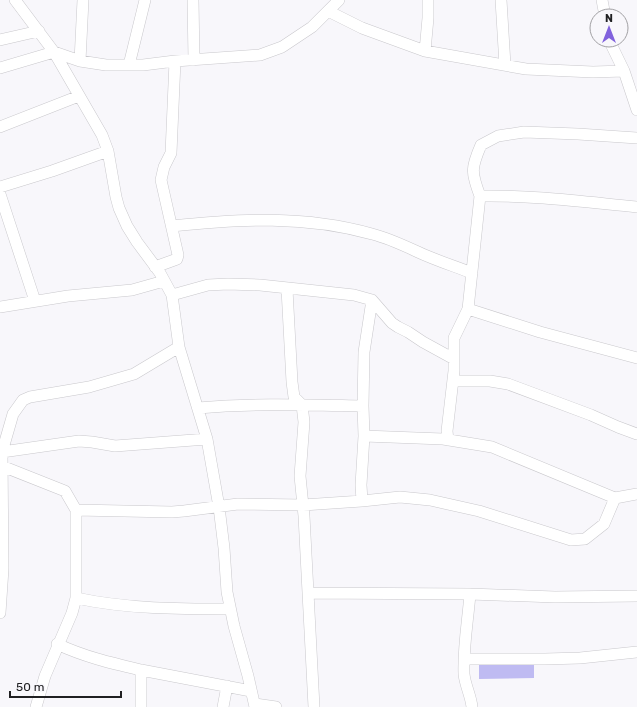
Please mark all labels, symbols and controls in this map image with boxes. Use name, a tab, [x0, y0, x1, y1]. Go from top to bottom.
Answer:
north arrow	[589, 8, 629, 48]
text: N	[605, 12, 613, 25]
scale bar	[10, 673, 121, 699]
text: 50 m	[16, 680, 44, 694]

